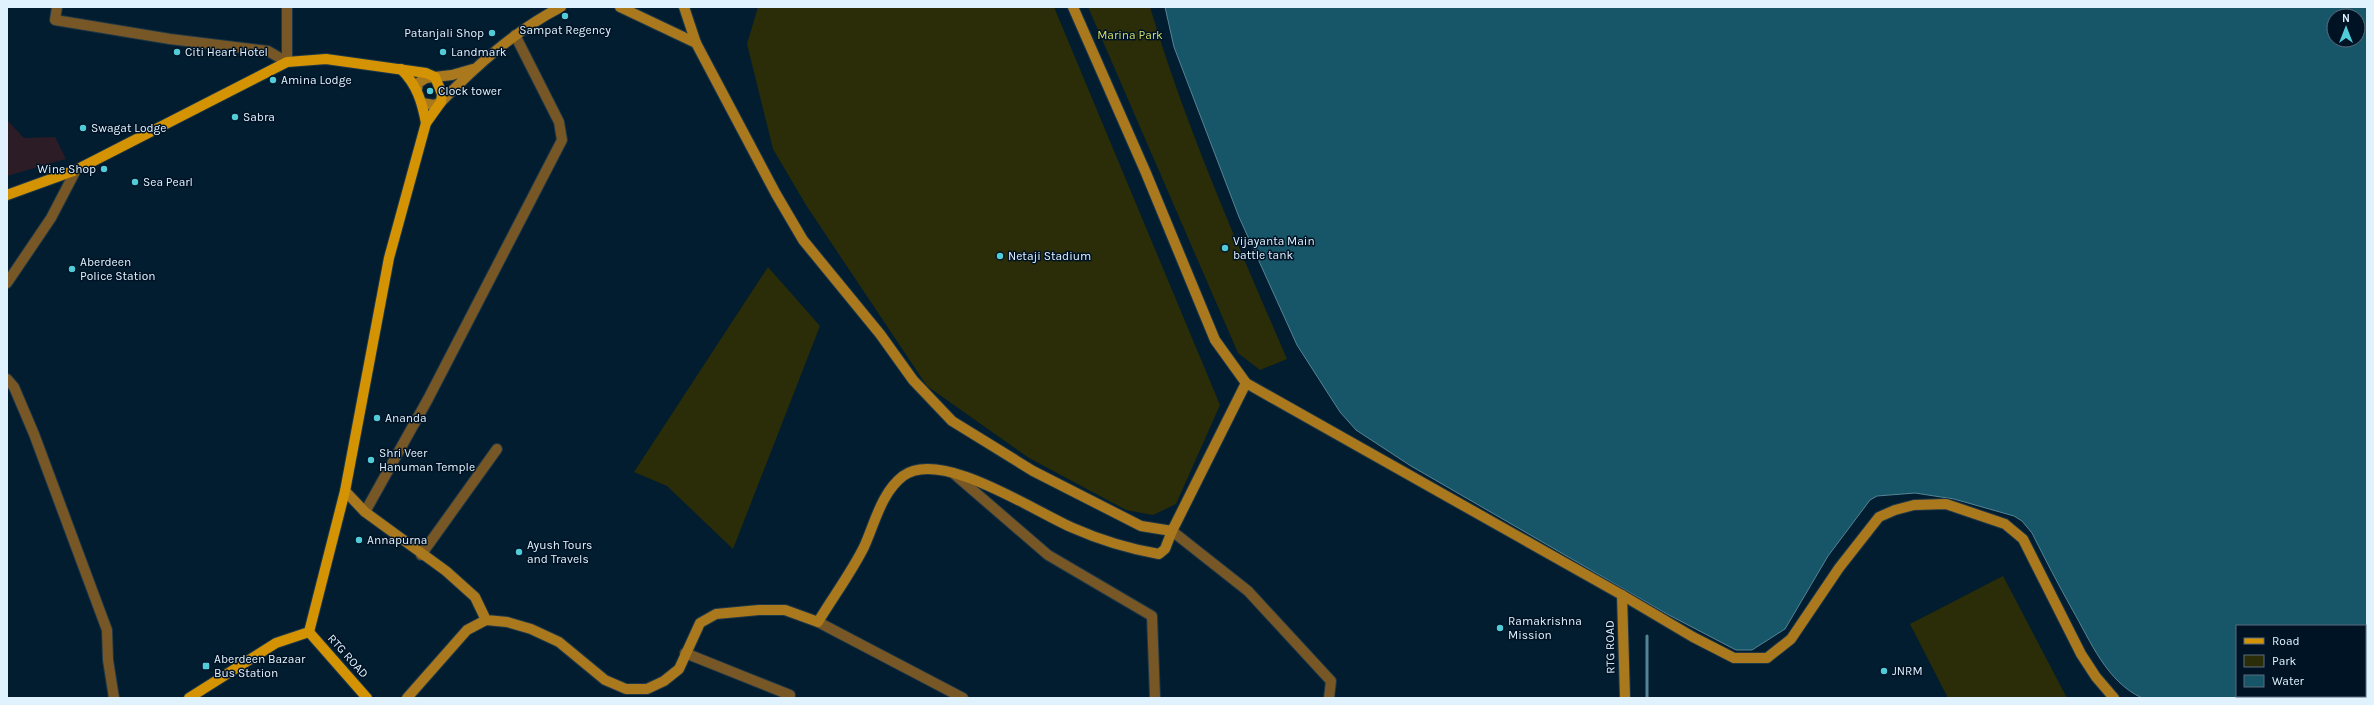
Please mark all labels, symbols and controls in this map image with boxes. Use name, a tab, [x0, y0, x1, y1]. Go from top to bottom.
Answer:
north arrow	[2326, 8, 2366, 48]
marker: Sampat Regency	[560, 11, 570, 21]
text: N	[2342, 12, 2350, 25]
place label: Sampat Regency	[519, 23, 611, 37]
place label: Patanjali Shop	[404, 26, 484, 40]
marker: Patanjali Shop	[487, 28, 497, 38]
park label: Marina Park	[1097, 28, 1163, 42]
place label: Citi Heart Hotel	[185, 45, 268, 59]
place label: Landmark	[451, 45, 507, 59]
marker: Citi Heart Hotel	[172, 47, 182, 57]
marker: Landmark	[438, 47, 448, 57]
place label: Amina Lodge	[281, 73, 352, 87]
marker: Amina Lodge	[268, 75, 278, 85]
place label: Clock tower	[438, 84, 502, 98]
marker: Clock tower	[425, 86, 435, 96]
place label: Sabra	[243, 110, 275, 124]
marker: Sabra	[230, 112, 240, 122]
place label: Swagat Lodge	[91, 121, 167, 135]
marker: Swagat Lodge	[78, 123, 88, 133]
place label: Wine Shop	[37, 162, 96, 176]
marker: Wine Shop	[99, 164, 109, 174]
place label: Sea Pearl	[143, 175, 193, 189]
marker: Sea Pearl	[130, 177, 140, 187]
place label: Vijayanta Main battle tank	[1233, 234, 1315, 262]
marker: Vijayanta Main battle tank	[1220, 243, 1230, 253]
place label: Netaji Stadium	[1008, 249, 1091, 263]
marker: Netaji Stadium	[995, 251, 1005, 261]
place label: Aberdeen Police Station	[80, 255, 156, 283]
marker: Aberdeen Police Station	[67, 264, 77, 274]
place label: Ananda	[385, 411, 427, 425]
marker: Ananda	[372, 413, 382, 423]
place label: Shri Veer Hanuman Temple	[379, 446, 475, 474]
marker: Shri Veer Hanuman Temple	[366, 455, 376, 465]
place label: Annapurna	[367, 533, 427, 547]
marker: Annapurna	[354, 535, 364, 545]
place label: Ayush Tours and Travels	[527, 538, 592, 566]
marker: Ayush Tours and Travels	[514, 547, 524, 557]
place label: Ramakrishna Mission	[1508, 614, 1582, 642]
street label: RTG ROAD	[1603, 620, 1617, 674]
marker: Ramakrishna Mission	[1495, 623, 1505, 633]
legend	[2236, 625, 2366, 697]
street label: RTG ROAD	[325, 631, 371, 681]
text: Road	[2272, 634, 2300, 648]
place label: Aberdeen Bazaar Bus Station	[214, 652, 306, 680]
text: Park	[2272, 654, 2297, 668]
marker: Aberdeen Bazaar Bus Station	[201, 661, 211, 671]
place label: JNRM	[1892, 664, 1923, 678]
marker: JNRM	[1879, 666, 1889, 676]
text: Water	[2272, 674, 2305, 688]

